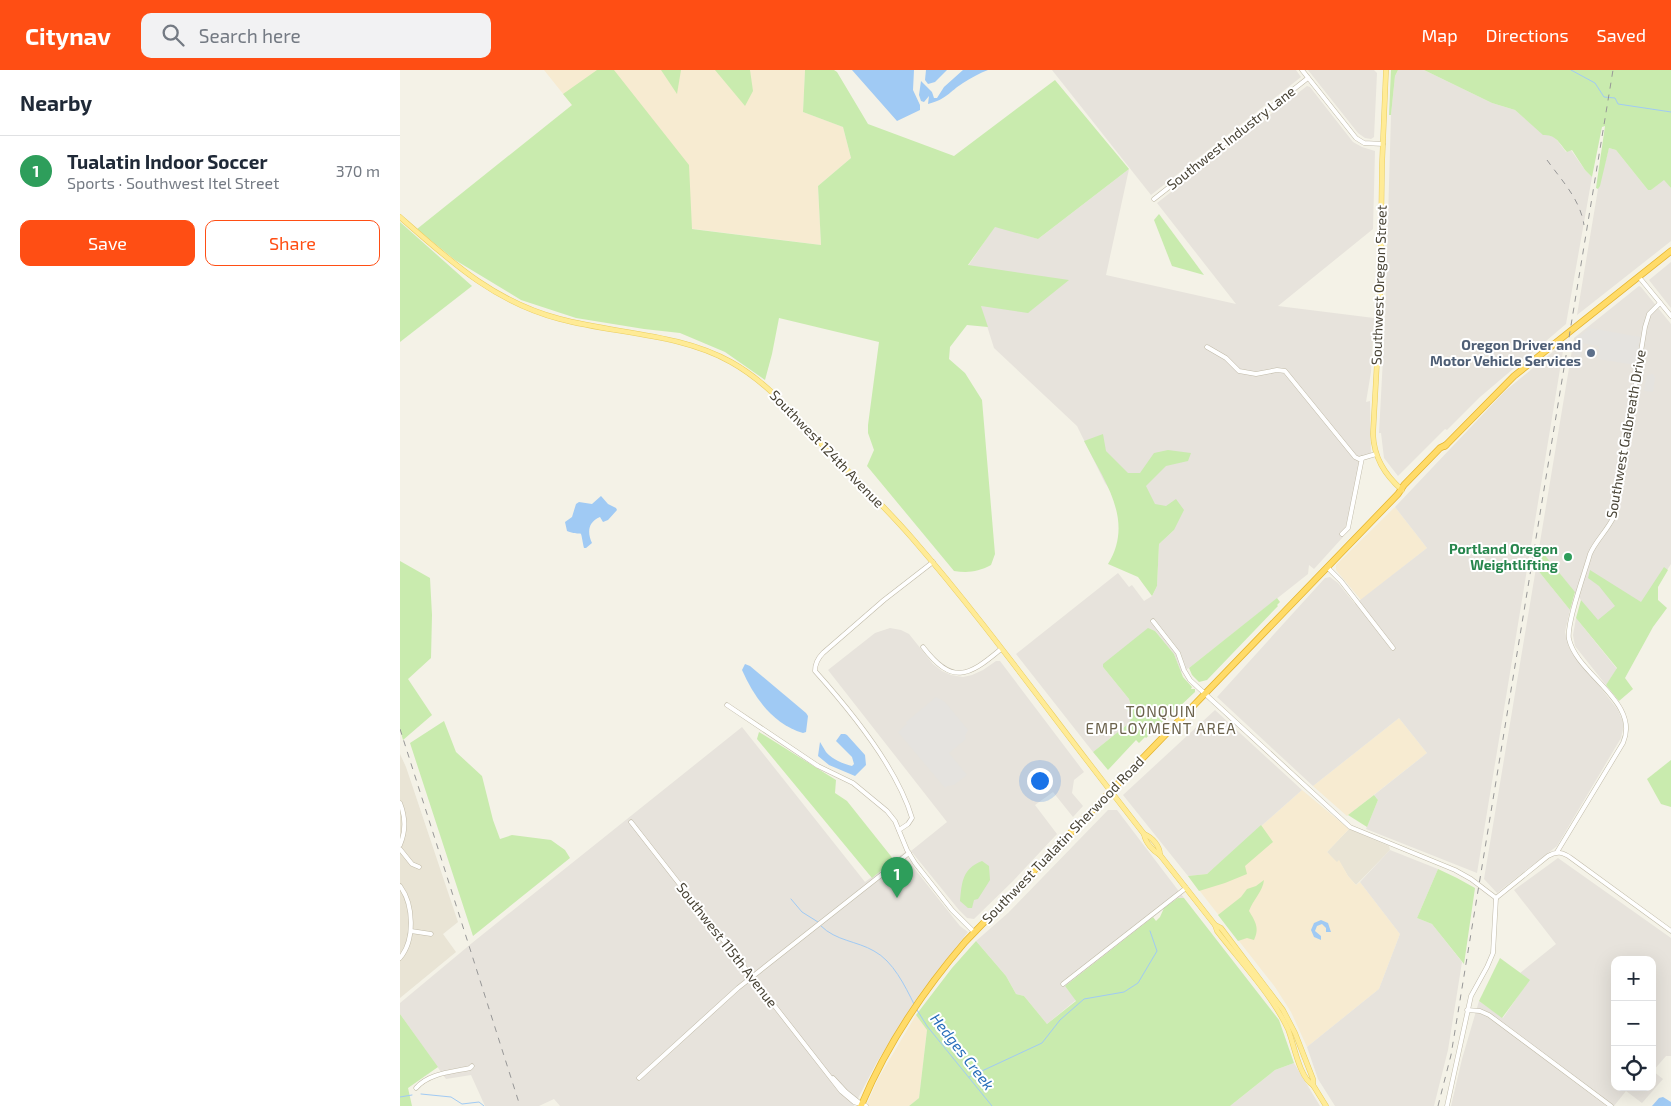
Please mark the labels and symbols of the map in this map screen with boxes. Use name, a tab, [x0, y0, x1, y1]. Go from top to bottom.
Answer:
street label: Southwest Industry Lane	[1163, 82, 1298, 193]
street label: Southwest Oregon Street	[1367, 205, 1390, 365]
place label: Oregon Driver and Motor Vehicle Services	[1430, 336, 1581, 369]
marker: Oregon Driver and Motor Vehicle Services	[1585, 347, 1597, 359]
street label: Southwest Galbreath Drive	[1602, 348, 1649, 520]
street label: Southwest 124th Avenue	[767, 386, 888, 511]
place label: Portland Oregon Weightlifting	[1449, 540, 1558, 573]
marker: Portland Oregon Weightlifting	[1562, 551, 1574, 563]
district label: TONQUIN EMPLOYMENT AREA	[1086, 702, 1236, 737]
street label: Southwest Tualatin Sherwood Road	[978, 753, 1147, 927]
your location	[1027, 768, 1053, 794]
pin: 1	[881, 857, 913, 898]
street label: Southwest 115th Avenue	[673, 879, 781, 1010]
water label: Hedges Creek	[927, 1009, 998, 1094]

